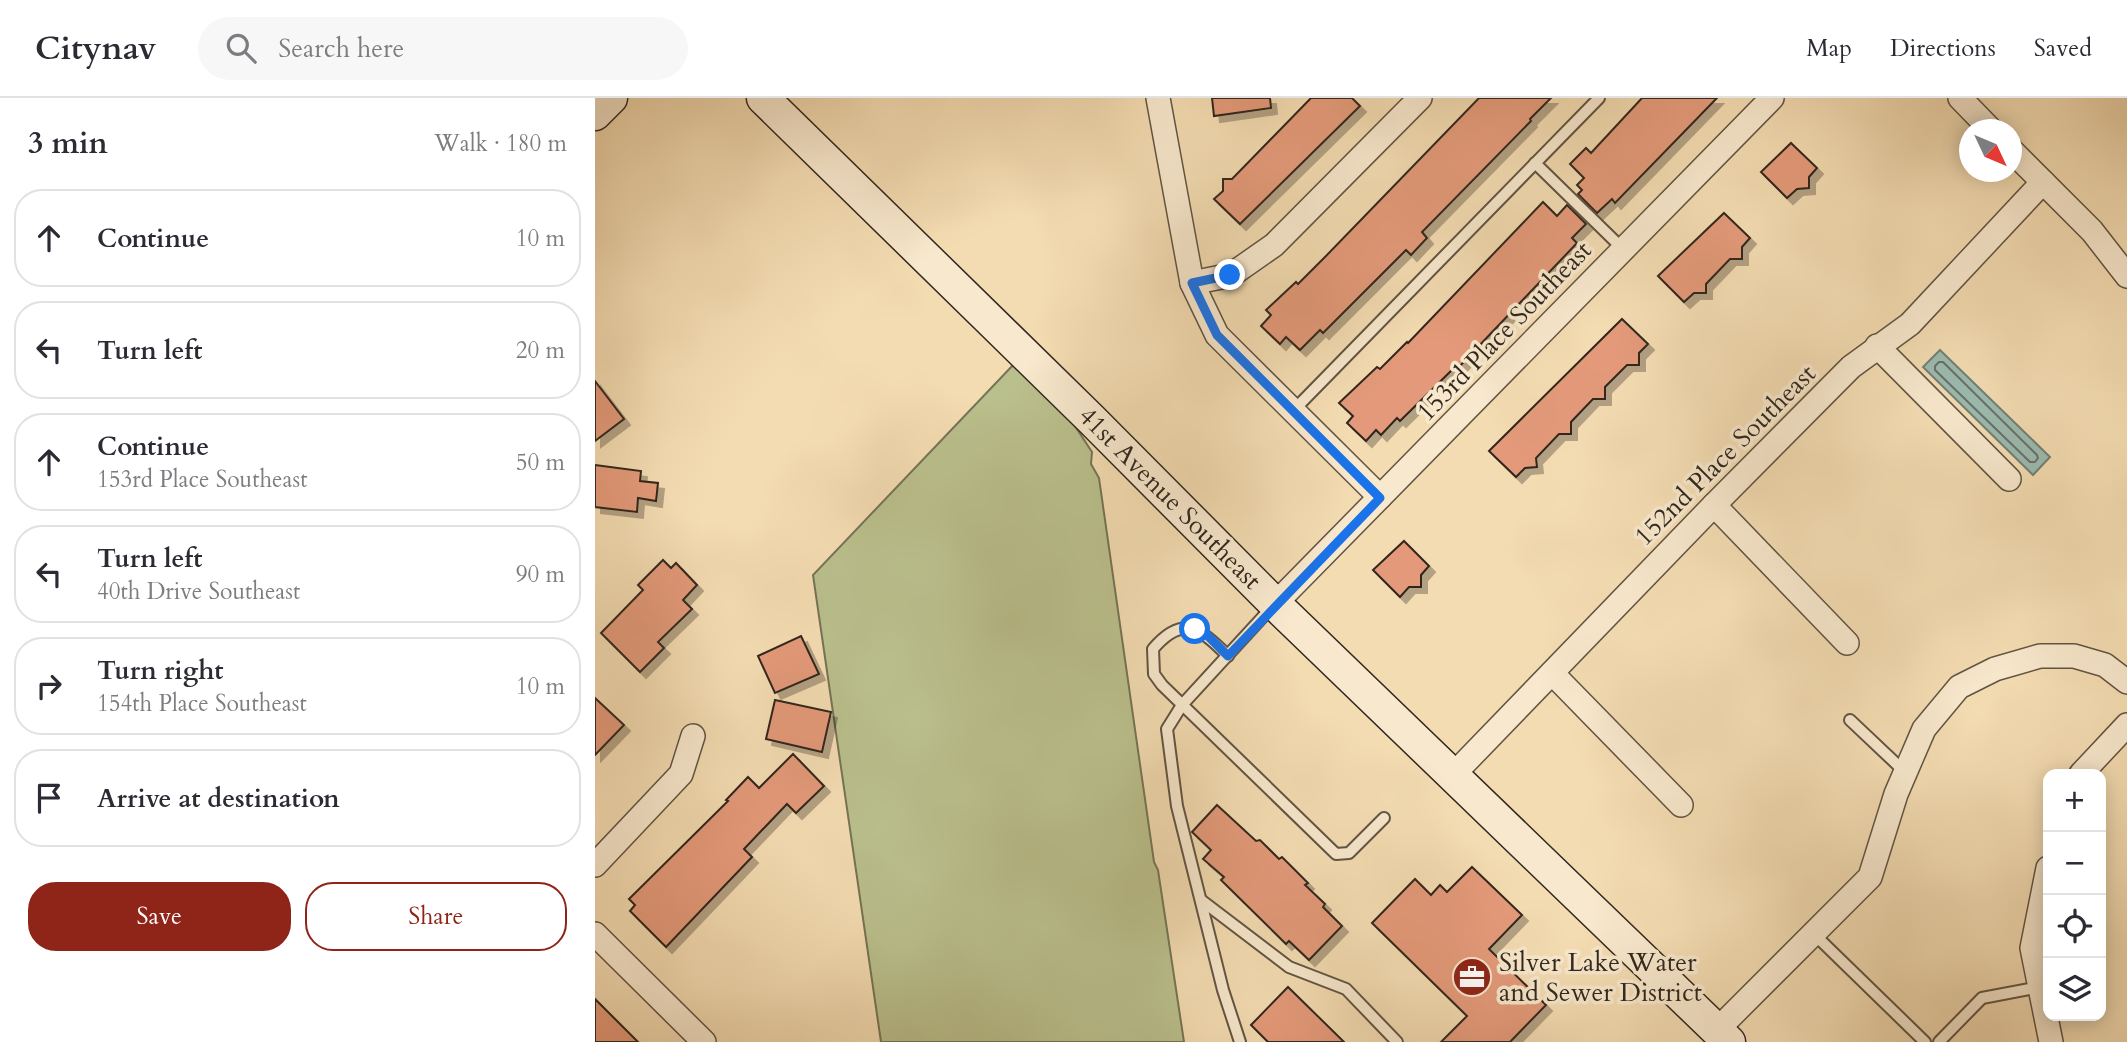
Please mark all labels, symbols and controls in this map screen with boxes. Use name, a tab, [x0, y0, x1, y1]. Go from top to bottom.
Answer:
search box	[198, 17, 688, 80]
text: Citynav	[35, 26, 156, 71]
icon: search	[222, 29, 260, 67]
text: Search here	[278, 31, 404, 66]
text: Map	[1806, 32, 1852, 65]
text: Directions	[1890, 32, 1996, 65]
text: Saved	[2034, 32, 2092, 65]
north arrow	[1959, 119, 2022, 182]
text: 3 min	[28, 123, 108, 164]
text: Walk · 180 m	[434, 128, 567, 159]
icon: ahead	[30, 219, 68, 257]
text: Continue	[97, 221, 209, 256]
text: 10 m	[516, 223, 565, 254]
street label: 153rd Place Southeast	[1409, 233, 1599, 429]
route end	[1214, 259, 1245, 290]
icon: left	[30, 331, 68, 369]
text: Turn left	[97, 333, 202, 368]
text: 20 m	[516, 335, 565, 366]
street label: 152nd Place Southeast	[1627, 357, 1823, 553]
street label: 41st Avenue Southeast	[1071, 399, 1269, 597]
text: Continue	[97, 429, 209, 464]
icon: ahead	[30, 443, 68, 481]
text: 50 m	[516, 447, 565, 478]
text: 153rd Place Southeast	[97, 464, 307, 495]
text: Turn left	[97, 541, 202, 576]
icon: left	[30, 555, 68, 593]
text: 90 m	[516, 559, 565, 590]
text: 40th Drive Southeast	[97, 576, 300, 607]
route start	[1179, 613, 1210, 644]
text: Turn right	[97, 653, 224, 688]
icon: right	[30, 667, 68, 705]
text: 10 m	[516, 671, 565, 702]
text: 154th Place Southeast	[97, 688, 307, 719]
map controls	[2043, 769, 2106, 1021]
button: +	[2043, 769, 2106, 832]
icon: arrive	[30, 779, 68, 817]
text: Arrive at destination	[97, 781, 340, 816]
button: −	[2043, 832, 2106, 895]
button: Save	[28, 882, 291, 951]
button: Share	[305, 882, 567, 951]
button: locate	[2043, 895, 2106, 958]
place label: Silver Lake Water and Sewer District	[1499, 945, 1702, 1010]
office icon: Silver Lake Water and Sewer District	[1451, 956, 1493, 998]
button: layers	[2043, 958, 2106, 1021]

